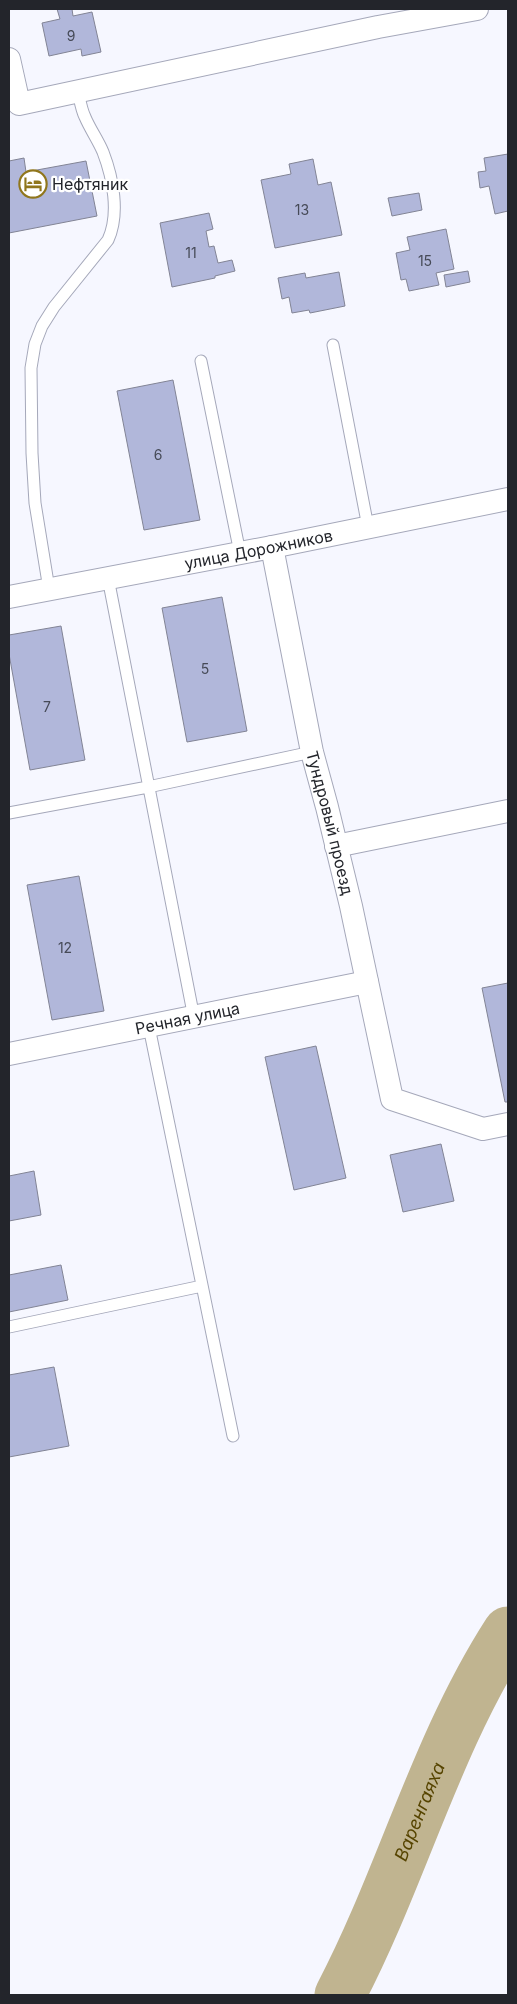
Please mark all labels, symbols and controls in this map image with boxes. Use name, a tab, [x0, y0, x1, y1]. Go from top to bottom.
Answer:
house number: 9	[67, 27, 75, 44]
hotel icon: Нефтяник	[18, 169, 48, 199]
place label: Нефтяник	[52, 174, 129, 194]
house number: 13	[295, 201, 309, 218]
house number: 11	[185, 244, 197, 261]
house number: 15	[418, 252, 432, 269]
house number: 6	[154, 446, 162, 463]
street label: улица Дорожников	[183, 525, 334, 573]
house number: 5	[201, 660, 209, 677]
house number: 7	[43, 698, 51, 715]
street label: Тундровый проезд	[302, 748, 358, 897]
house number: 12	[58, 939, 72, 956]
street label: Речная улица	[133, 998, 241, 1038]
water label: Варенгаяха	[390, 1759, 449, 1864]

